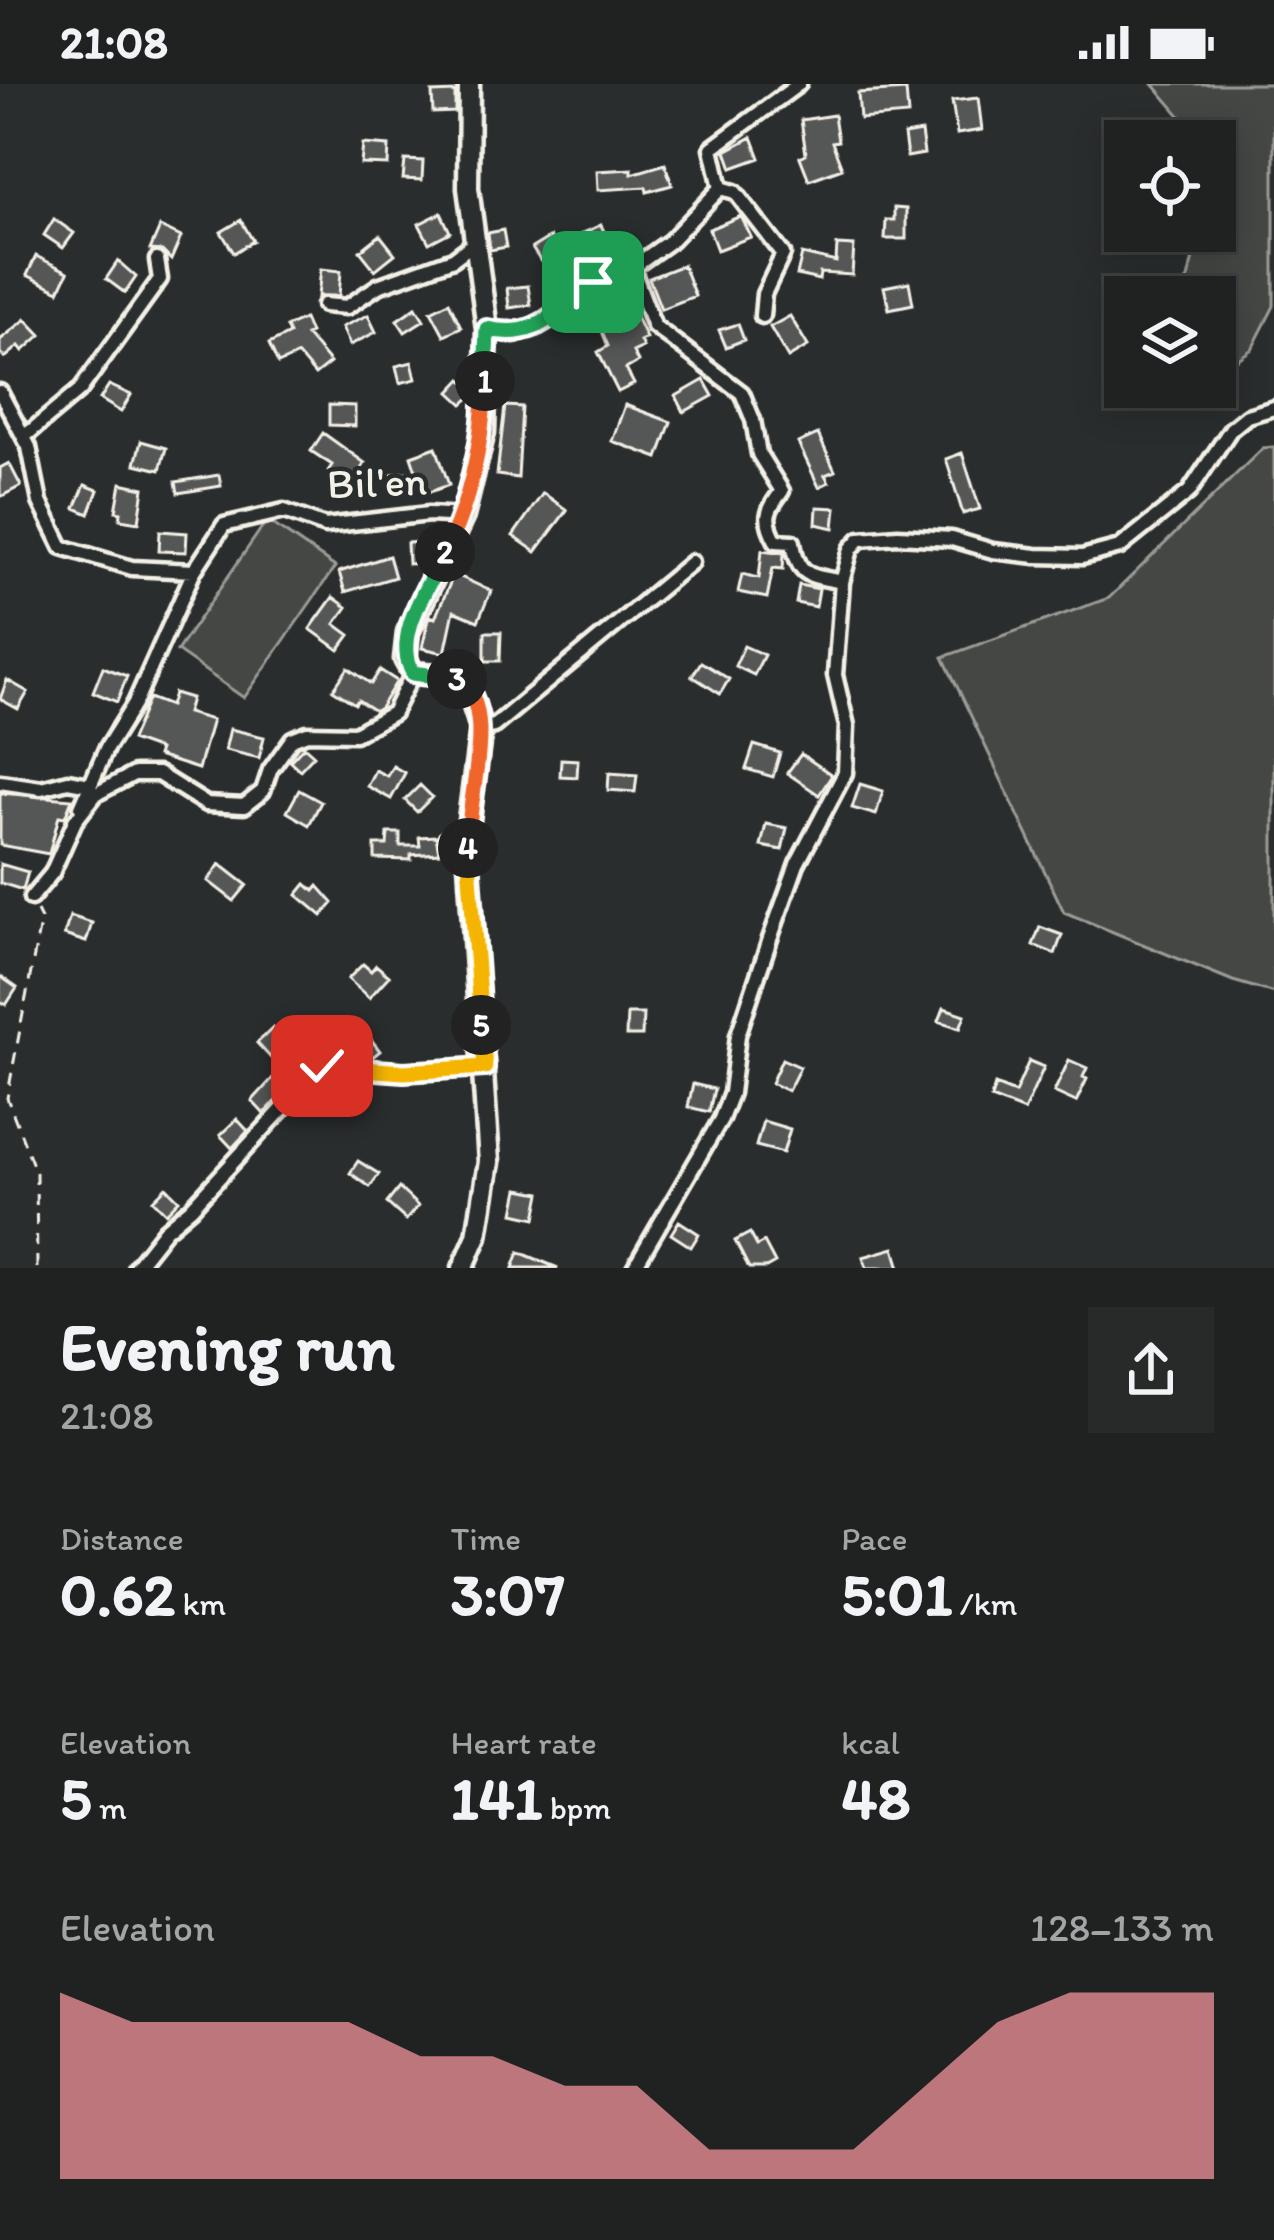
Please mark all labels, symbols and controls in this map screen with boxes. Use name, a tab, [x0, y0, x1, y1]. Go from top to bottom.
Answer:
text: 21:08	[60, 15, 168, 69]
map controls	[1104, 120, 1236, 408]
button: locate	[1104, 120, 1236, 252]
pin	[542, 231, 644, 333]
icon: arrive	[560, 249, 626, 315]
button: layers	[1104, 276, 1236, 408]
pin: 1	[455, 351, 515, 411]
text: 1	[477, 361, 493, 400]
street label: Bil'en	[326, 455, 428, 509]
pin: 2	[415, 522, 475, 582]
text: 2	[436, 532, 454, 571]
pin: 3	[427, 649, 487, 709]
text: 3	[448, 659, 466, 698]
pin: 4	[438, 818, 498, 878]
text: 4	[458, 828, 478, 867]
pin: 5	[451, 995, 511, 1055]
text: 5	[472, 1005, 490, 1044]
pin	[271, 1015, 373, 1117]
icon: check	[289, 1033, 355, 1099]
text: Evening run	[60, 1307, 395, 1387]
button: share	[1088, 1307, 1214, 1433]
text: 21:08	[60, 1392, 154, 1439]
text: Distance	[60, 1519, 184, 1558]
text: Time	[451, 1519, 521, 1558]
text: Pace	[841, 1519, 907, 1558]
text: 0.62	[60, 1558, 175, 1630]
text: 3:07	[451, 1558, 565, 1630]
text: 5:01	[841, 1558, 952, 1630]
text: km	[175, 1584, 226, 1623]
text: /km	[952, 1584, 1017, 1623]
text: Elevation	[60, 1723, 191, 1762]
text: Heart rate	[451, 1723, 597, 1762]
text: kcal	[841, 1723, 900, 1762]
text: 5	[60, 1762, 92, 1834]
text: 141	[451, 1762, 542, 1834]
text: 48	[841, 1762, 910, 1834]
text: m	[92, 1788, 127, 1827]
text: bpm	[542, 1788, 611, 1827]
text: Elevation	[60, 1904, 215, 1951]
text: 128–133 m	[1030, 1904, 1214, 1951]

